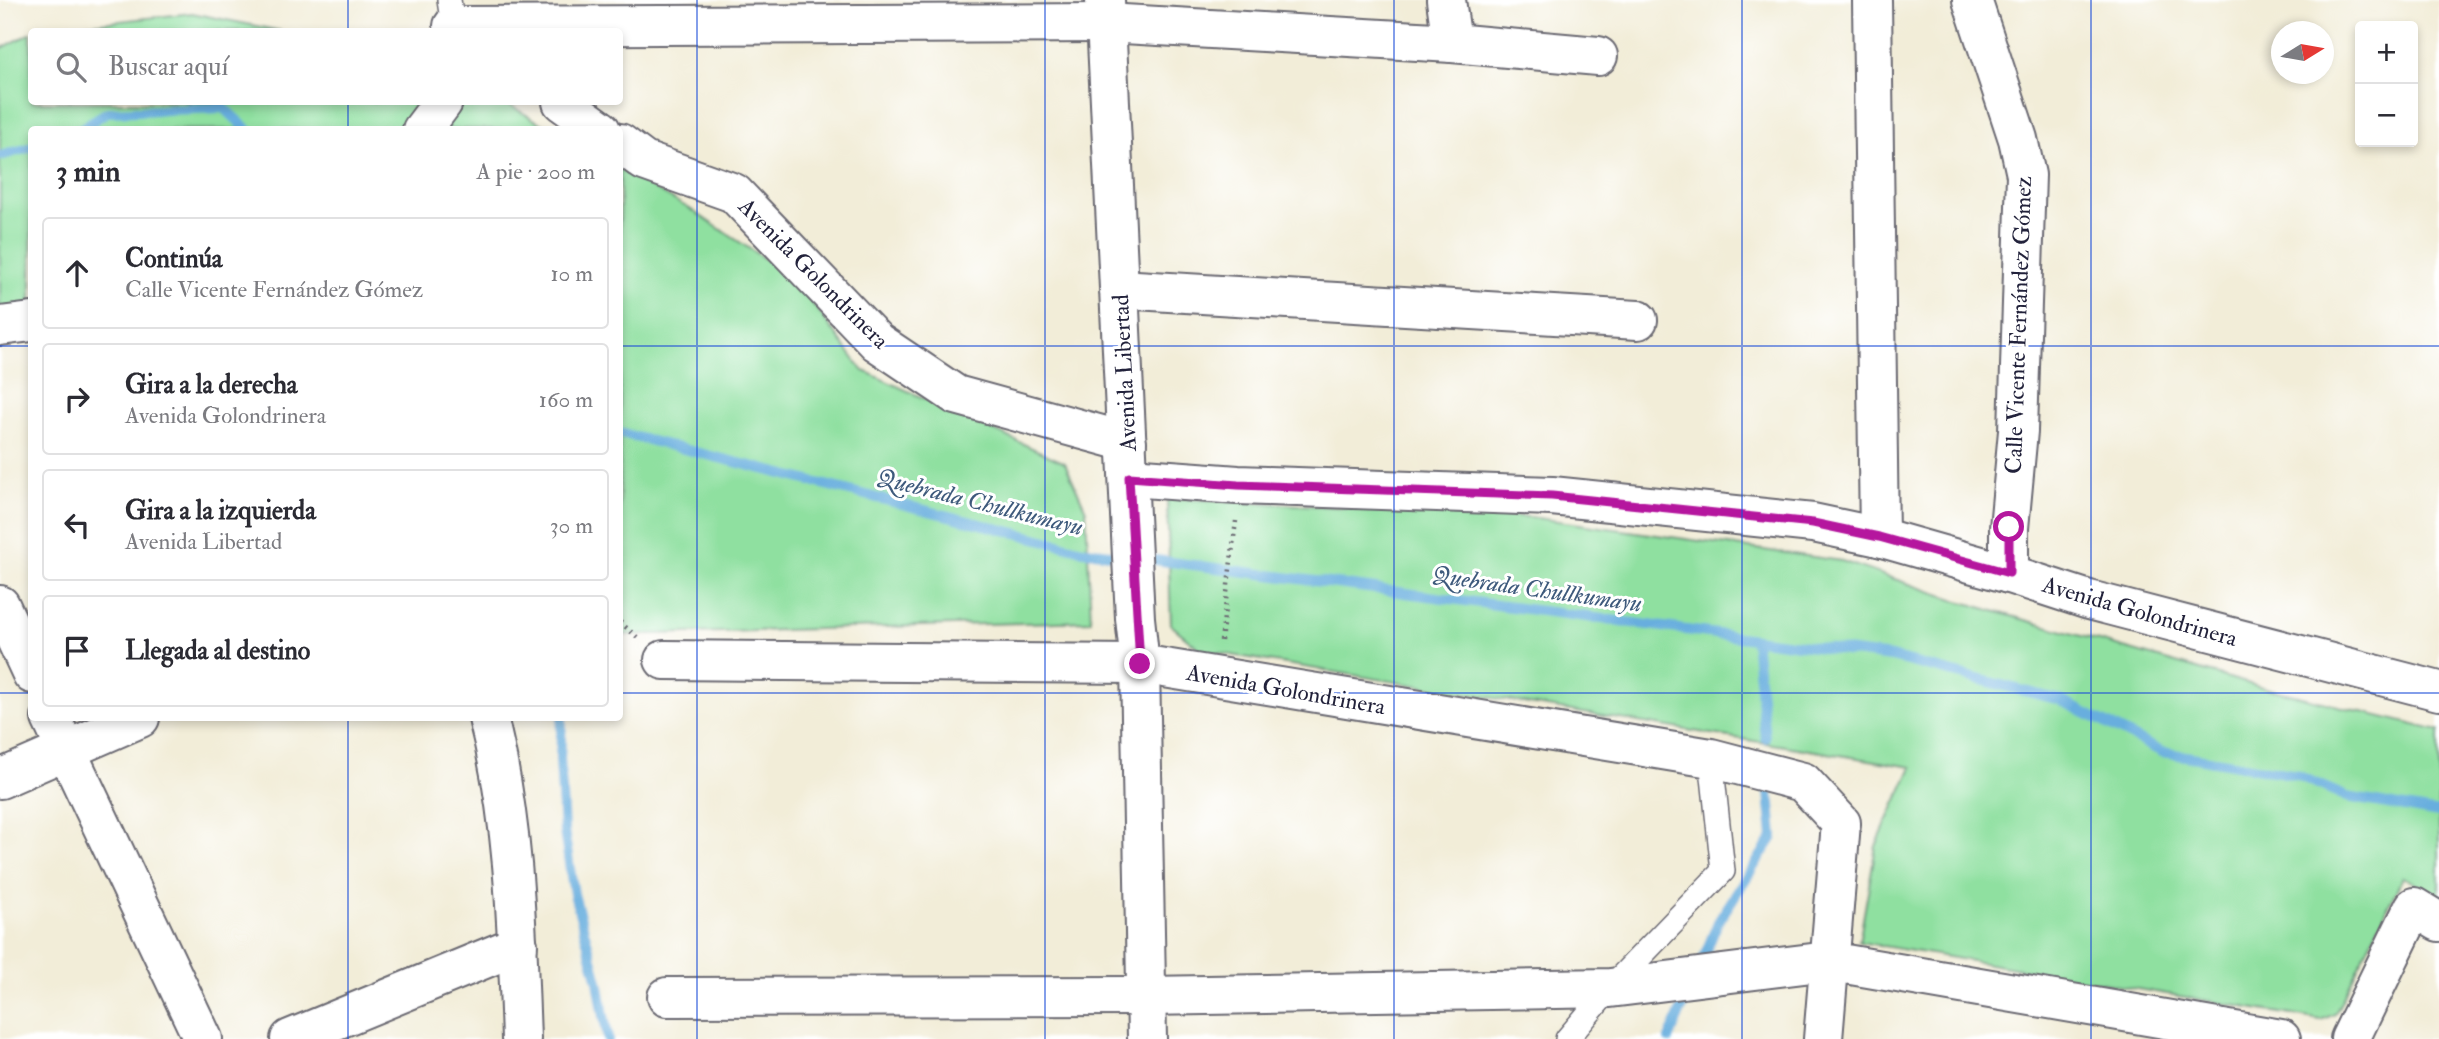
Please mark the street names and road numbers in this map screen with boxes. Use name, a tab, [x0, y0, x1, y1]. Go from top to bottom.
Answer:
street label: Calle Vicente Fernández Gómez	[1999, 176, 2038, 474]
street label: Avenida Golondrinera	[732, 191, 895, 355]
street label: Avenida Libertad	[1106, 294, 1143, 453]
street label: Avenida Golondrinera	[2038, 570, 2241, 653]
street label: Avenida Golondrinera	[1183, 658, 1388, 721]

